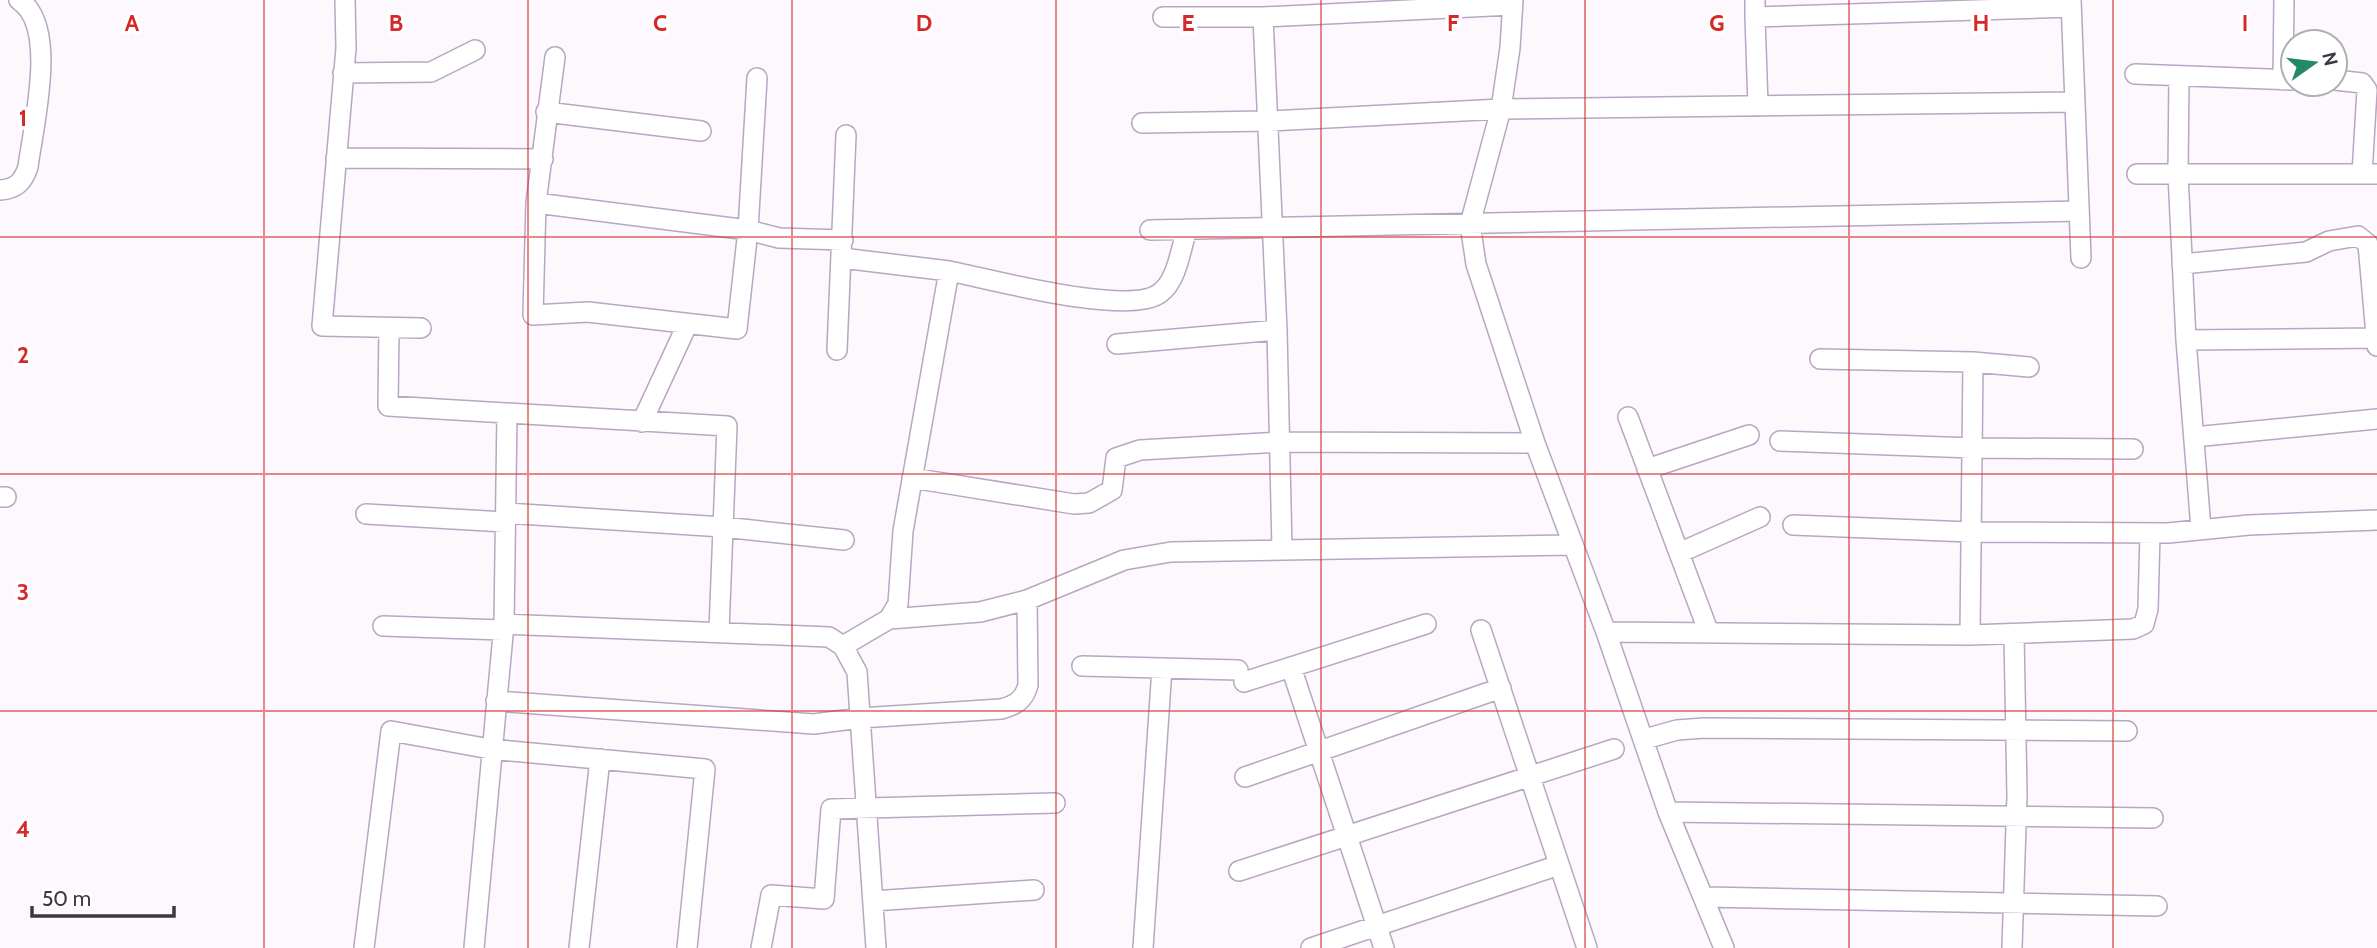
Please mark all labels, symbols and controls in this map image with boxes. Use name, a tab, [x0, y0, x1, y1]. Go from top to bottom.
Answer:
text: A	[125, 9, 140, 37]
text: B	[389, 9, 403, 37]
text: C	[653, 9, 667, 37]
text: D	[916, 9, 932, 37]
text: E	[1181, 9, 1195, 37]
text: F	[1447, 9, 1459, 37]
text: G	[1709, 9, 1725, 37]
text: H	[1973, 9, 1989, 37]
text: I	[2242, 9, 2248, 37]
north arrow	[2279, 28, 2349, 98]
text: N	[2317, 50, 2343, 68]
text: 1	[19, 104, 27, 132]
text: 2	[17, 341, 29, 369]
text: 3	[17, 578, 29, 606]
text: 4	[16, 815, 30, 843]
scale bar	[32, 874, 173, 918]
text: 50 m	[42, 886, 91, 911]

